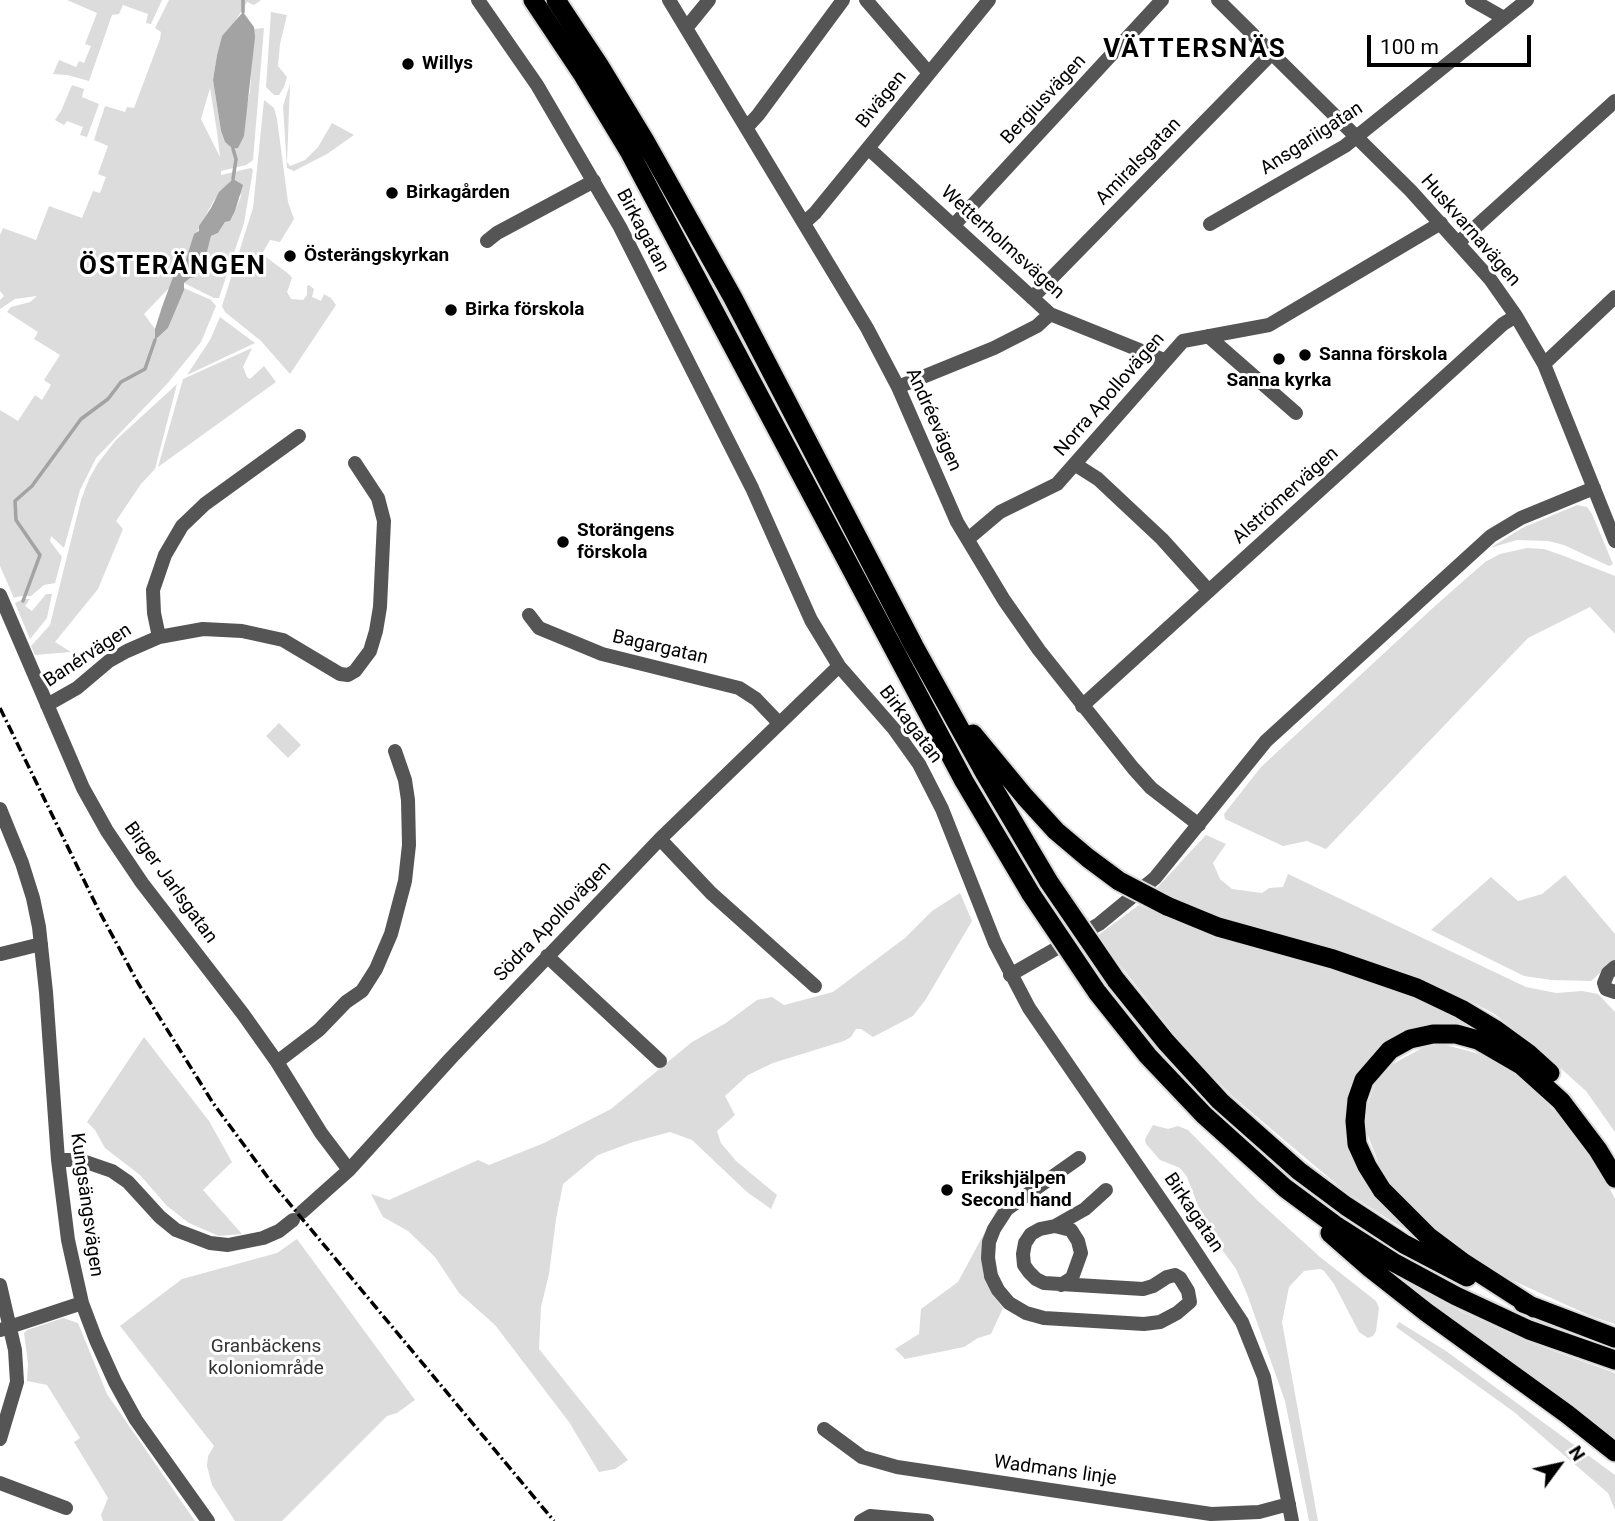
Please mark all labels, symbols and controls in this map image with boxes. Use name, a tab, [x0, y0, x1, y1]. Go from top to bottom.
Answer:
scale bar	[1370, 21, 1534, 65]
district label: VÄTTERSNÄS	[1104, 34, 1286, 66]
text: 100 m	[1380, 35, 1439, 59]
street label: Bergiusvägen	[997, 50, 1091, 150]
place label: Willys	[422, 53, 473, 75]
marker: Willys	[400, 56, 416, 72]
street label: Bivägen	[852, 67, 912, 133]
street label: Ansgariigatan	[1257, 97, 1367, 181]
street label: Amiralsgatan	[1092, 114, 1186, 210]
street label: Huskvarnavägen	[1415, 170, 1525, 292]
street label: Wetterholmsvägen	[935, 181, 1069, 305]
place label: Birkagården	[406, 182, 510, 204]
marker: Birkagården	[384, 185, 400, 201]
street label: Birkagatan	[611, 186, 673, 276]
place label: Österängskyrkan	[304, 245, 449, 267]
marker: Österängskyrkan	[282, 248, 298, 264]
district label: ÖSTERÄNGEN	[80, 251, 266, 283]
place label: Birka förskola	[465, 299, 584, 321]
marker: Birka förskola	[443, 302, 459, 318]
street label: Norra Apollovägen	[1050, 328, 1170, 462]
place label: Sanna förskola	[1319, 344, 1447, 366]
marker: Sanna förskola	[1297, 347, 1313, 363]
marker: Sanna kyrka	[1271, 351, 1287, 367]
street label: Andréevägen	[900, 365, 966, 475]
place label: Sanna kyrka	[1226, 370, 1332, 392]
street label: Alströmervägen	[1229, 443, 1343, 549]
place label: Storängens förskola	[577, 520, 675, 564]
marker: Storängens förskola	[555, 534, 571, 550]
street label: Banérvägen	[40, 619, 136, 693]
street label: Bagargatan	[610, 626, 710, 670]
street label: Birkagatan	[874, 682, 946, 768]
street label: Birger Jarlsgatan	[118, 818, 222, 948]
street label: Södra Apollovägen	[490, 857, 616, 987]
street label: Kungsängsvägen	[65, 1132, 107, 1278]
place label: Erikshjälpen Second hand	[961, 1168, 1072, 1212]
street label: Birkagatan	[1158, 1169, 1228, 1257]
marker: Erikshjälpen Second hand	[939, 1182, 955, 1198]
park label: Granbäckens koloniområde	[208, 1336, 324, 1380]
north arrow	[1524, 1430, 1594, 1500]
text: N	[1564, 1441, 1590, 1465]
street label: Wadmans linje	[992, 1451, 1118, 1491]

